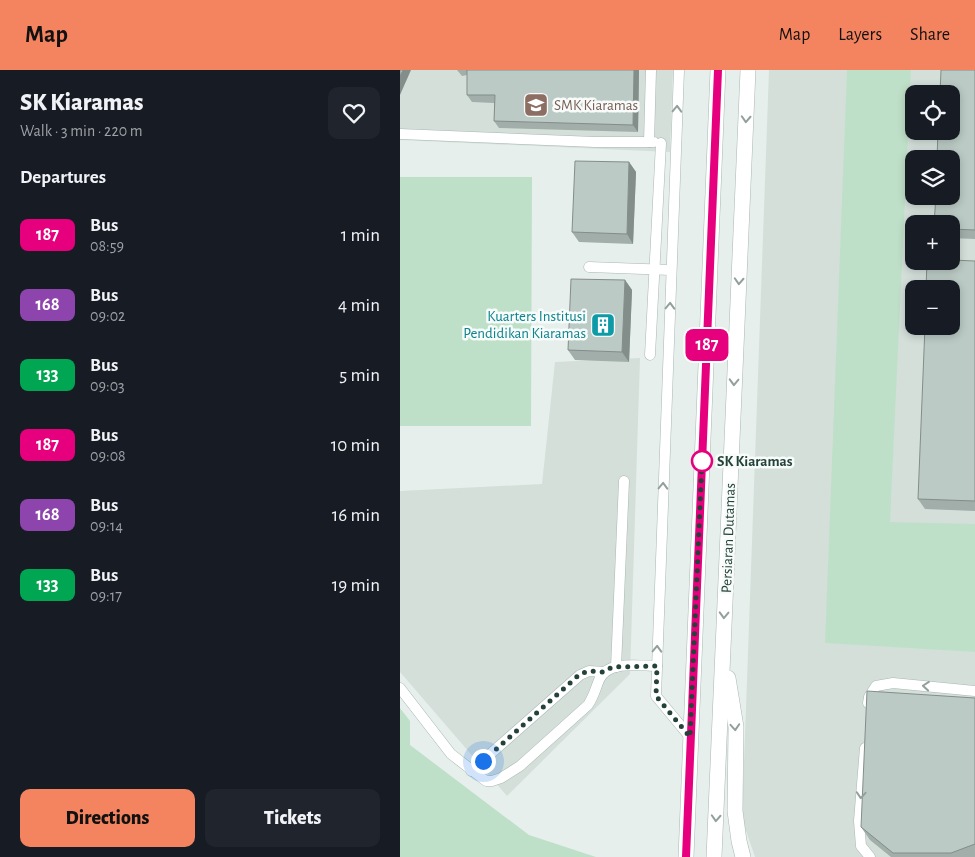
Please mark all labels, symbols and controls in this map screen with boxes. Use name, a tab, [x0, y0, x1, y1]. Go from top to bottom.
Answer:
text: Map	[25, 23, 68, 47]
text: Map	[779, 26, 810, 44]
text: Layers	[838, 26, 882, 44]
text: Share	[910, 26, 950, 44]
map controls	[905, 85, 960, 335]
button: locate	[905, 85, 960, 140]
button: heart	[328, 87, 380, 139]
text: SK Kiaramas	[20, 91, 143, 115]
school or university icon: SMK Kiaramas	[523, 92, 549, 118]
place label: SMK Kiaramas	[554, 98, 638, 113]
one-way arrow	[672, 105, 683, 113]
one-way arrow	[741, 115, 751, 123]
text: Walk · 3 min · 220 m	[20, 123, 143, 139]
button: layers	[905, 150, 960, 205]
text: Departures	[20, 168, 106, 187]
button: +	[905, 215, 960, 270]
text: Bus	[90, 216, 118, 235]
text: 187	[36, 226, 59, 244]
text: 1 min	[341, 226, 380, 245]
text: 08:59	[90, 238, 124, 254]
one-way arrow	[733, 277, 744, 285]
button: −	[905, 280, 960, 335]
text: Bus	[90, 286, 118, 305]
text: 168	[35, 296, 60, 314]
text: 4 min	[338, 296, 380, 315]
one-way arrow	[665, 302, 675, 310]
text: 09:02	[90, 308, 125, 324]
place label: Kuarters Institusi Pendidikan Kiaramas	[463, 309, 586, 341]
building icon: Kuarters Institusi Pendidikan Kiaramas	[590, 312, 616, 338]
line badge: 187	[678, 329, 736, 361]
text: 187	[695, 336, 719, 354]
text: Bus	[90, 356, 118, 375]
text: 133	[37, 366, 59, 384]
text: 5 min	[339, 366, 380, 385]
text: 09:03	[90, 378, 125, 394]
one-way arrow	[729, 379, 740, 387]
text: Bus	[90, 426, 118, 445]
text: 187	[36, 436, 59, 454]
text: 10 min	[331, 436, 380, 455]
text: 09:08	[90, 448, 126, 464]
marker: SK Kiaramas	[691, 450, 713, 472]
place label: SK Kiaramas	[717, 454, 793, 469]
one-way arrow	[658, 482, 669, 490]
street label: Persiaran Dutamas	[719, 483, 738, 593]
text: Bus	[90, 496, 118, 515]
text: 168	[35, 506, 60, 524]
text: 16 min	[332, 506, 380, 525]
text: 09:14	[90, 518, 123, 534]
text: Bus	[90, 566, 118, 585]
text: 133	[37, 576, 59, 594]
text: 19 min	[332, 576, 380, 595]
text: 09:17	[90, 588, 122, 604]
one-way arrow	[719, 611, 730, 619]
one-way arrow	[652, 644, 663, 652]
one-way arrow	[922, 681, 930, 692]
one-way arrow	[730, 723, 741, 731]
your location	[471, 749, 496, 774]
button: Directions	[20, 789, 195, 847]
button: Tickets	[205, 789, 380, 847]
one-way arrow	[856, 792, 867, 800]
one-way arrow	[711, 814, 722, 822]

